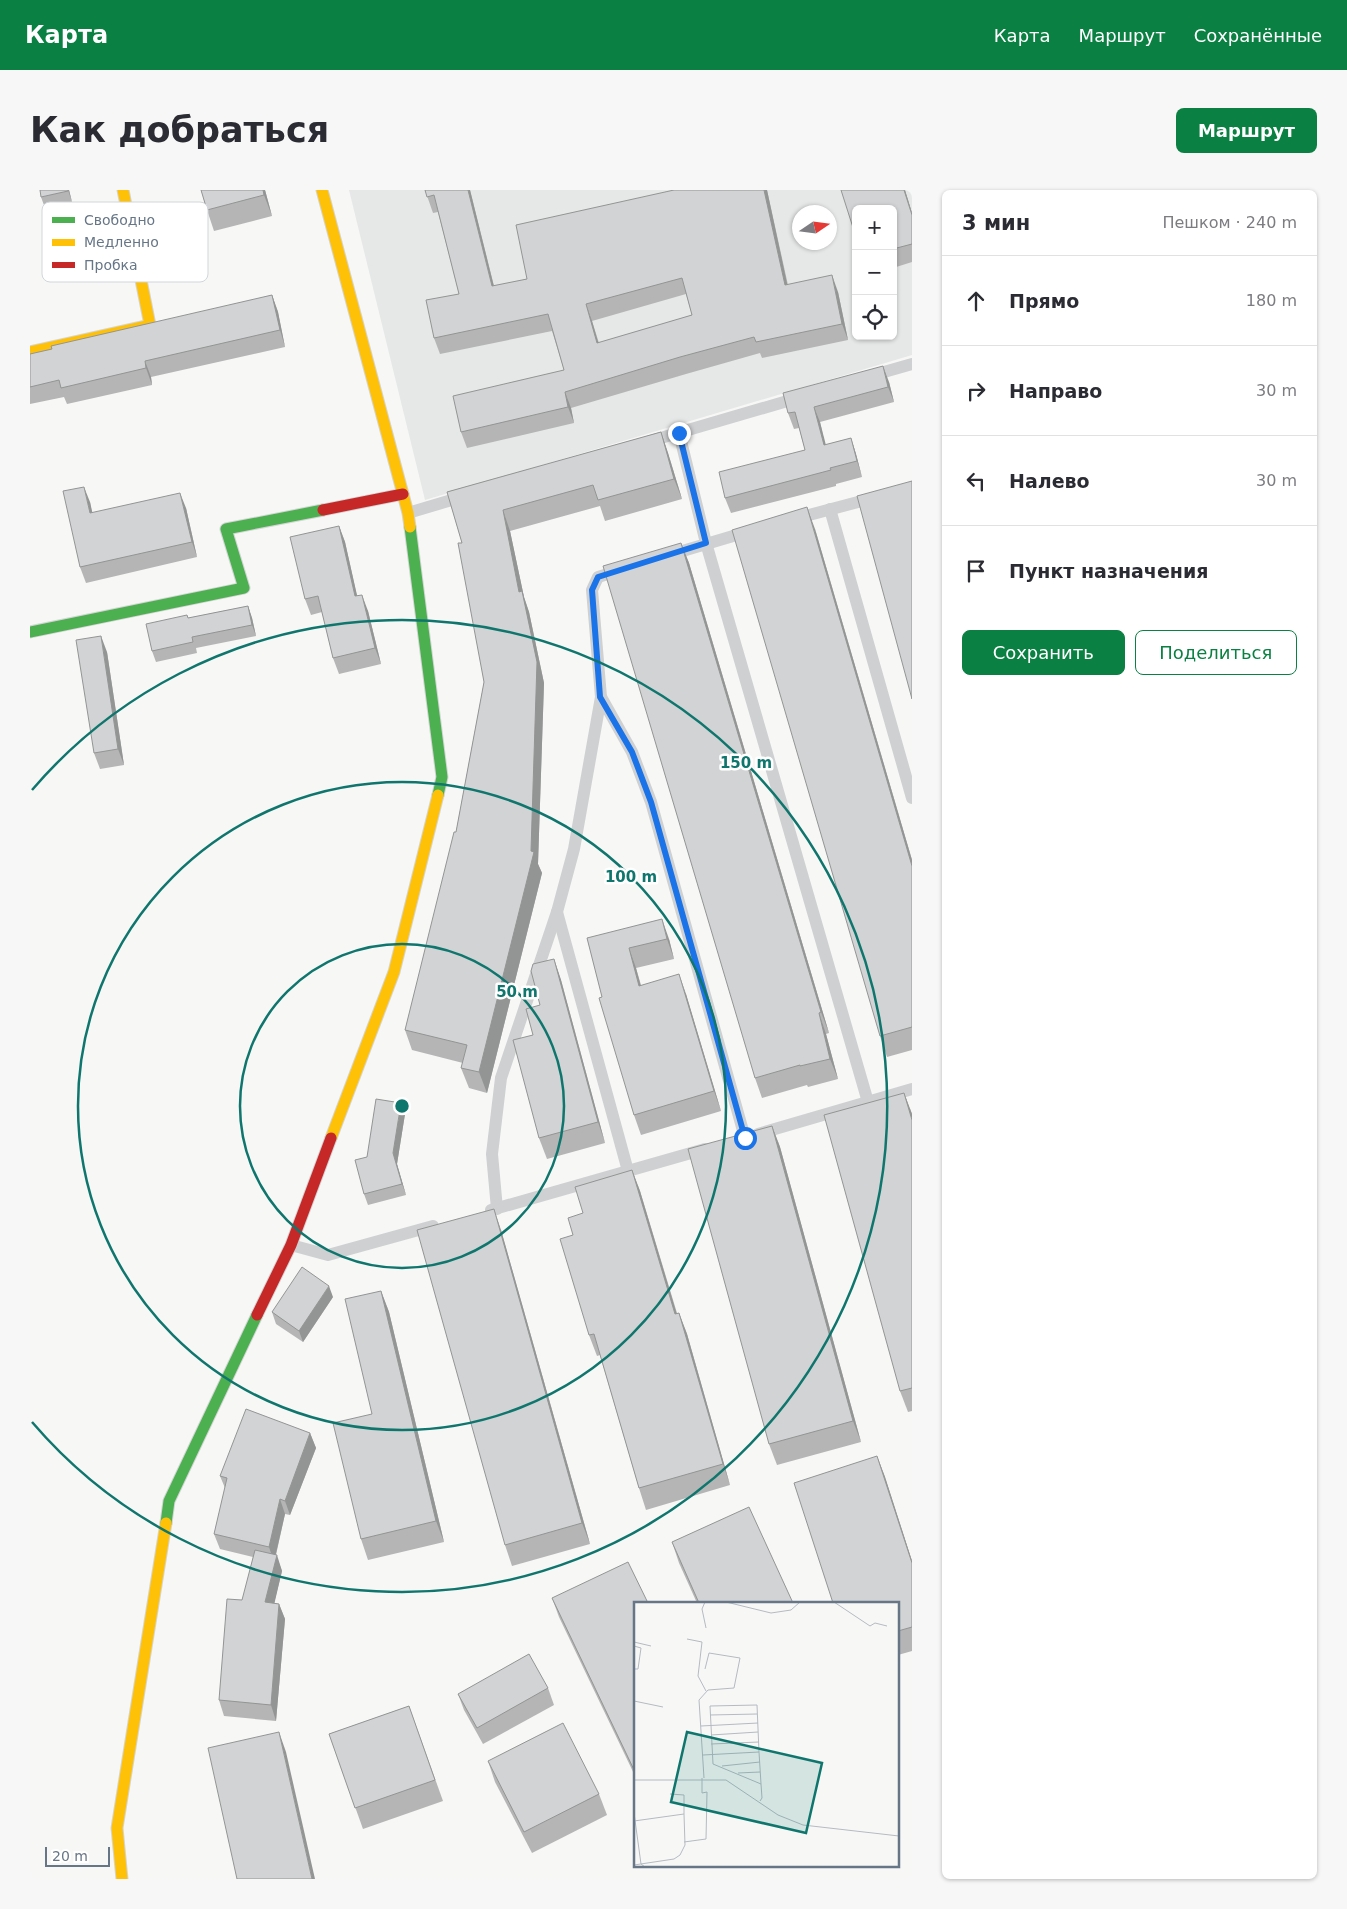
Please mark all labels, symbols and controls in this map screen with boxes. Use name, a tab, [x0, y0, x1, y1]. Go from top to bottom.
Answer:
text: Карта	[25, 21, 108, 49]
text: Карта	[994, 25, 1051, 46]
text: Маршрут	[1079, 25, 1166, 46]
text: Сохранённые	[1194, 25, 1322, 46]
button: Маршрут	[1176, 108, 1317, 153]
text: Как добраться	[30, 110, 329, 150]
legend	[42, 202, 208, 282]
north arrow	[792, 205, 837, 250]
map controls	[852, 205, 897, 340]
button: +	[852, 205, 897, 250]
text: 3 мин	[962, 211, 1030, 235]
text: Свободно	[84, 212, 155, 228]
text: Пешком · 240 m	[1162, 213, 1297, 232]
text: Медленно	[84, 234, 159, 250]
button: −	[852, 250, 897, 295]
text: Пробка	[84, 257, 138, 273]
icon: ahead	[962, 287, 990, 315]
text: Прямо	[1009, 290, 1079, 312]
text: 180 m	[1246, 291, 1297, 310]
button: locate	[852, 295, 897, 340]
icon: right	[962, 377, 990, 405]
text: Направо	[1009, 380, 1102, 402]
text: 30 m	[1256, 381, 1297, 400]
route end	[668, 422, 691, 445]
icon: left	[962, 467, 990, 495]
text: Налево	[1009, 470, 1090, 492]
text: 30 m	[1256, 471, 1297, 490]
icon: arrive	[962, 557, 990, 585]
text: Пункт назначения	[1009, 560, 1208, 582]
button: Сохранить	[962, 630, 1125, 675]
button: Поделиться	[1135, 630, 1297, 675]
text: 150 m	[720, 754, 772, 772]
text: 100 m	[605, 868, 657, 886]
text: 50 m	[496, 983, 538, 1001]
centre of rings	[393, 1097, 411, 1115]
route start	[734, 1127, 757, 1150]
inset map	[634, 1602, 899, 1866]
scale bar	[45, 1844, 110, 1867]
text: 20 m	[52, 1848, 88, 1864]

